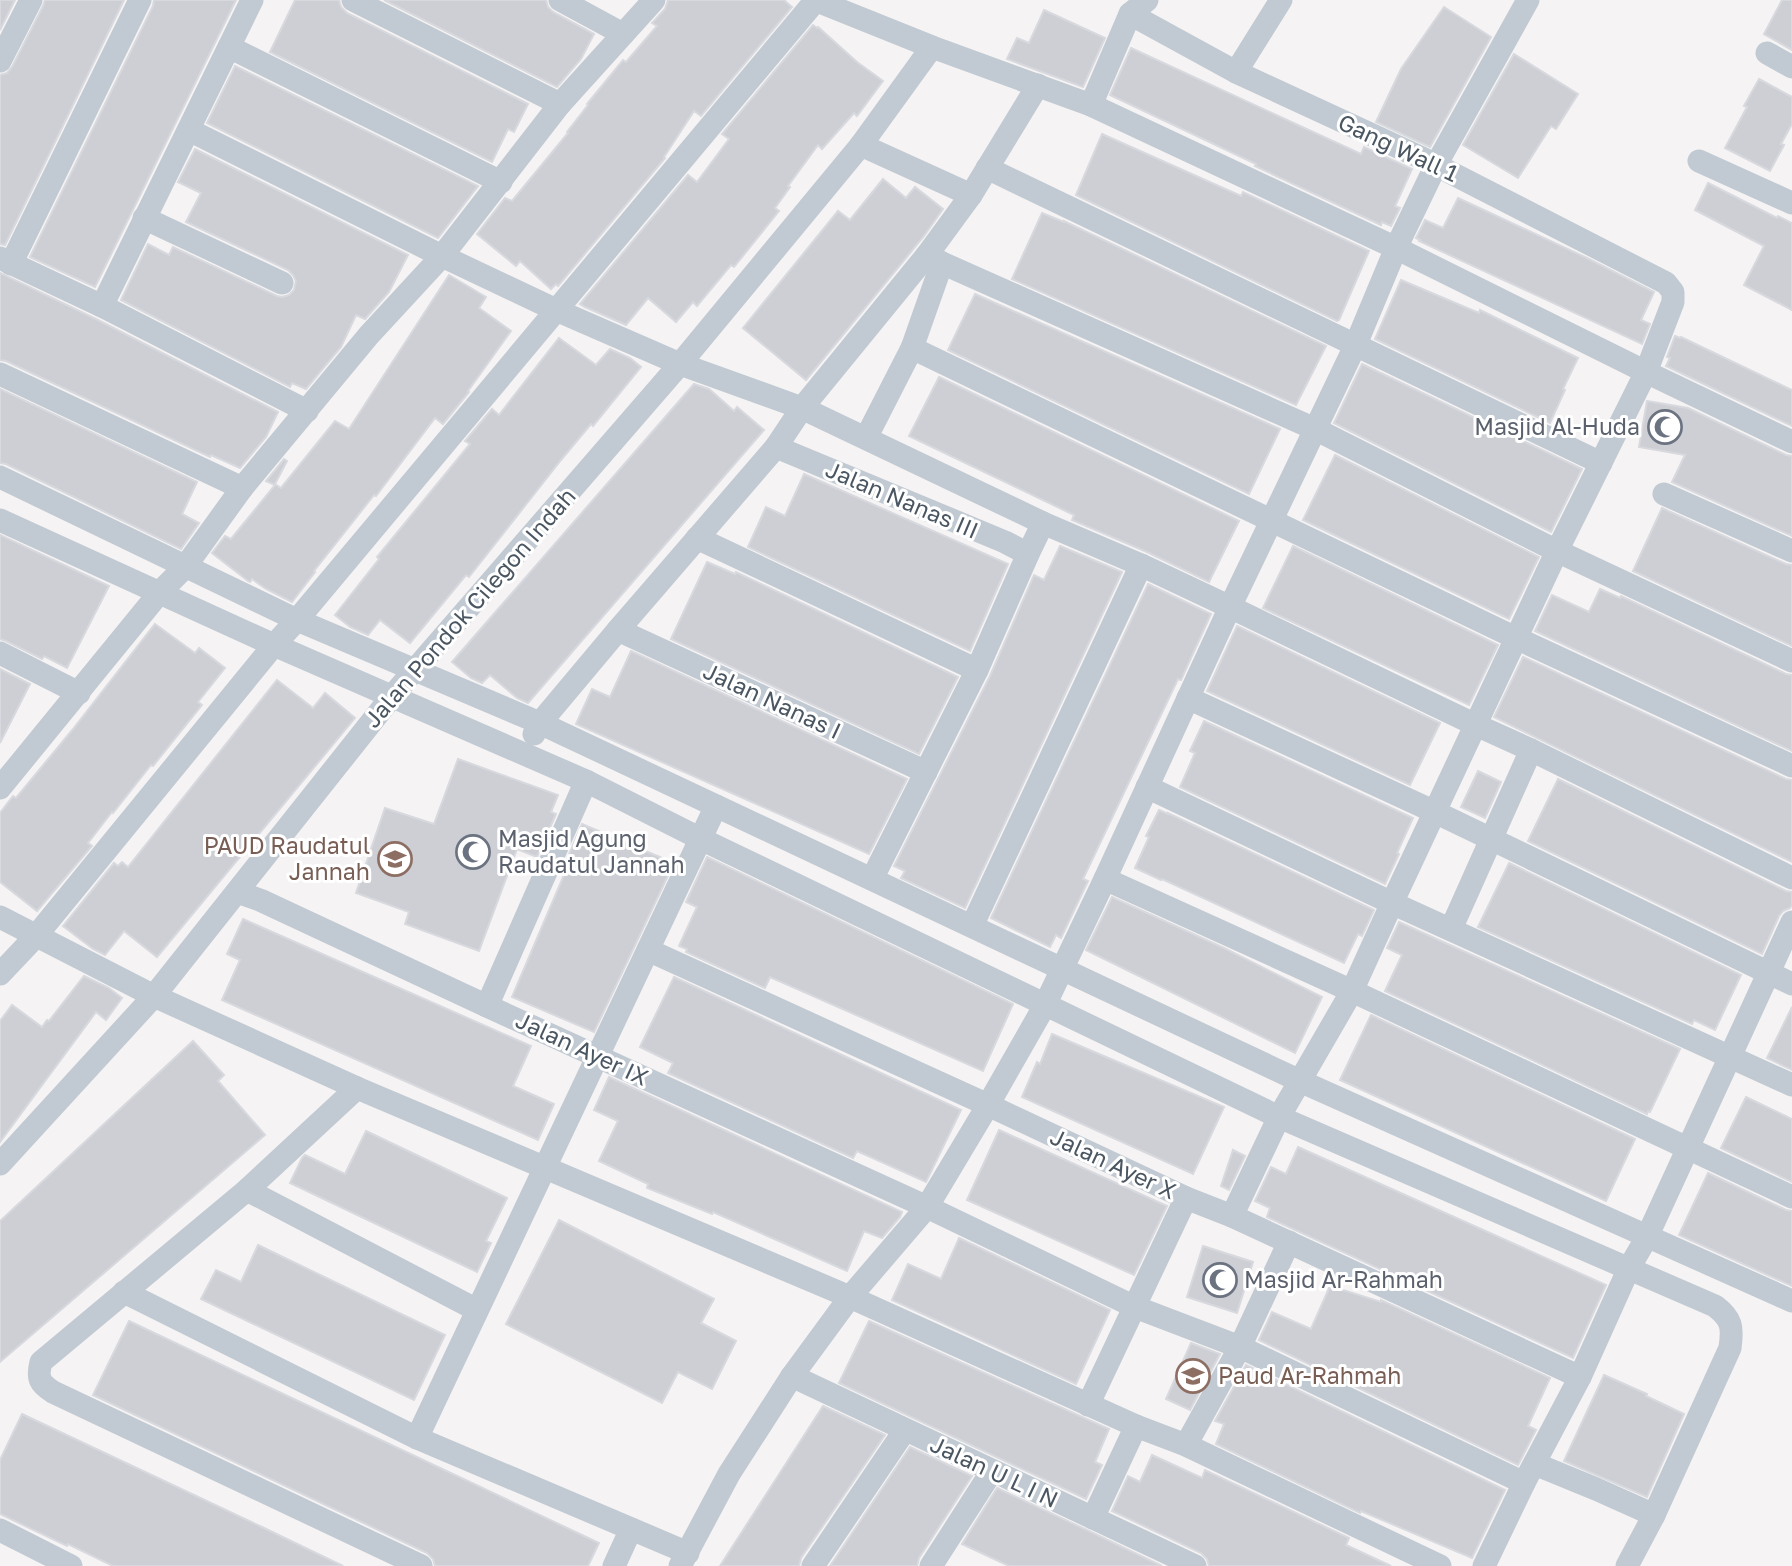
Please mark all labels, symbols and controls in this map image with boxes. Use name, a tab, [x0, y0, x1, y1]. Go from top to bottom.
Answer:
street label: Gang Wall 1	[1334, 107, 1463, 187]
mosque icon: Masjid Al-Huda	[1646, 408, 1684, 446]
place label: Masjid Al-Huda	[1474, 412, 1640, 440]
street label: Jalan Nanas III	[822, 454, 983, 544]
street label: Jalan Pondok Cilegon Indah	[358, 482, 581, 733]
street label: Jalan Nanas I	[699, 656, 846, 744]
place label: Masjid Agung Raudatul Jannah	[498, 824, 685, 878]
place label: PAUD Raudatul Jannah	[204, 831, 370, 885]
mosque icon: Masjid Agung Raudatul Jannah	[454, 833, 492, 871]
school or university icon: PAUD Raudatul Jannah	[376, 840, 414, 878]
street label: Jalan Ayer IX	[512, 1005, 653, 1091]
street label: Jalan Ayer X	[1046, 1122, 1181, 1204]
mosque icon: Masjid Ar-Rahmah	[1201, 1261, 1239, 1299]
place label: Masjid Ar-Rahmah	[1244, 1265, 1443, 1293]
school or university icon: Paud Ar-Rahmah	[1174, 1357, 1212, 1395]
place label: Paud Ar-Rahmah	[1218, 1361, 1401, 1389]
street label: Jalan U L I N	[926, 1429, 1063, 1513]

